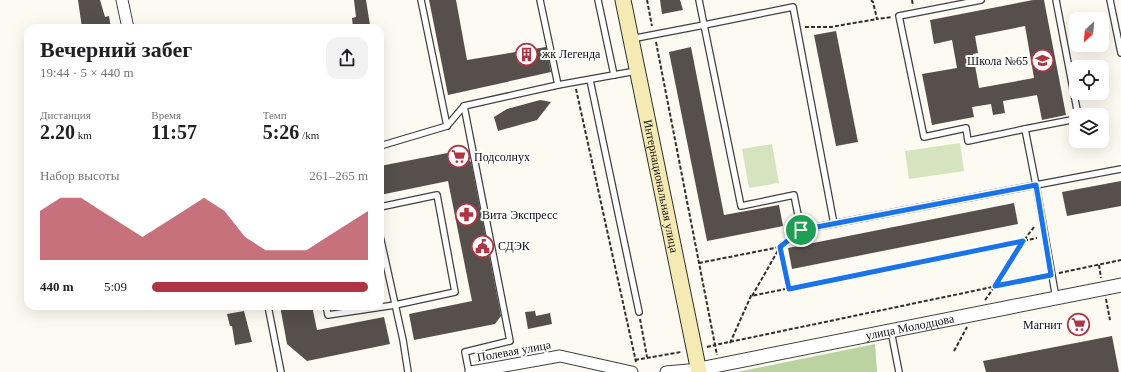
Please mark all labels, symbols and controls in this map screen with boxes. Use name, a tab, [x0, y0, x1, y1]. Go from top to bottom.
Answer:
north arrow	[1069, 12, 1109, 52]
map controls	[1069, 12, 1109, 148]
text: Вечерний забег	[40, 37, 192, 62]
button: share	[326, 37, 368, 79]
building icon: жк Легенда	[514, 41, 540, 67]
place label: жк Легенда	[541, 47, 601, 61]
school or university icon: Школа №65	[1030, 48, 1056, 74]
place label: Школа №65	[967, 54, 1028, 68]
button: locate	[1069, 60, 1109, 100]
text: 19:44 · 5 × 440 m	[40, 65, 134, 80]
button: layers	[1069, 108, 1109, 148]
text: Дистанция	[40, 109, 91, 121]
text: Время	[151, 109, 181, 121]
text: Темп	[263, 109, 287, 121]
street label: Интернациональная улица	[641, 118, 682, 255]
text: 2.20	[40, 121, 75, 143]
text: 11:57	[151, 121, 197, 143]
text: 5:26	[263, 121, 299, 143]
text: km	[75, 129, 92, 141]
text: /km	[299, 129, 319, 141]
supermarket icon: Подсолнух	[445, 144, 471, 170]
place label: Подсолнух	[474, 150, 530, 164]
text: Набор высоты	[40, 168, 119, 183]
text: 261–265 m	[309, 168, 368, 183]
pharmacy icon: Вита Экспресс	[454, 202, 480, 228]
place label: Вита Экспресс	[482, 208, 558, 222]
pin	[784, 213, 818, 247]
icon: arrive	[790, 219, 812, 241]
public building icon: СДЭК	[470, 233, 496, 259]
place label: СДЭК	[498, 239, 531, 253]
text: 440 m	[40, 279, 74, 294]
text: 5:09	[104, 279, 127, 294]
street label: улица Молодцова	[864, 311, 956, 343]
supermarket icon: Магнит	[1065, 312, 1091, 338]
place label: Магнит	[1023, 318, 1063, 332]
street label: Полевая улица	[476, 337, 553, 364]

